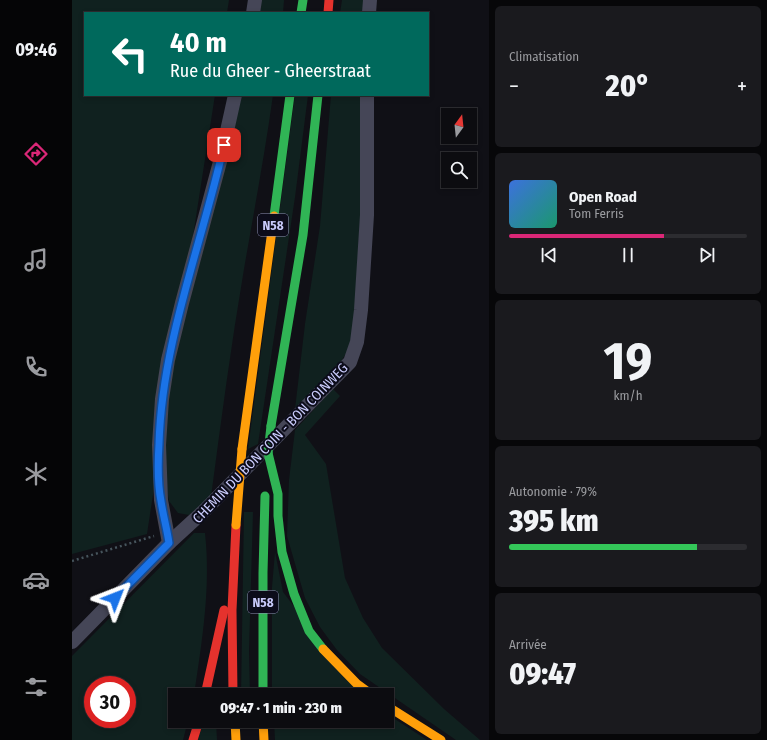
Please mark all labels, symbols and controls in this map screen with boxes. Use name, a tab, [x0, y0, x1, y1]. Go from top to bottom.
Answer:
text: 40 m	[170, 26, 227, 59]
icon: left	[104, 28, 156, 80]
text: 09:46	[15, 39, 57, 61]
text: Climatisation	[509, 49, 579, 64]
text: Rue du Gheer - Gheerstraat	[170, 60, 371, 82]
text: 20°	[606, 68, 650, 104]
text: −	[509, 73, 519, 100]
text: +	[737, 73, 747, 100]
north arrow	[441, 108, 477, 144]
map controls	[441, 108, 477, 188]
pin	[207, 128, 241, 162]
icon: arrive	[213, 134, 235, 156]
icon: directions	[22, 140, 50, 168]
button: search	[441, 152, 477, 188]
text: Open Road	[569, 188, 637, 206]
text: Tom Ferris	[569, 206, 624, 221]
road number: N58	[258, 214, 288, 236]
icon: previous	[538, 244, 560, 266]
icon: pause	[617, 244, 639, 266]
icon: next	[696, 244, 718, 266]
icon: music	[22, 246, 50, 274]
text: 19	[604, 330, 652, 393]
icon: phone	[22, 353, 50, 381]
street label: CHEMIN DU BON COIN - BON COINWEG	[189, 360, 351, 527]
text: km/h	[614, 388, 643, 403]
icon: climate	[22, 460, 50, 488]
text: Autonomie · 79%	[509, 484, 597, 499]
text: 395 km	[509, 503, 599, 539]
icon: car	[22, 566, 50, 594]
position arrow	[94, 577, 136, 619]
road number: N58	[248, 591, 278, 613]
text: Arrivée	[509, 637, 547, 652]
text: 09:47	[509, 656, 576, 692]
icon: filters	[22, 673, 50, 701]
speed limit sign: 30	[84, 676, 136, 728]
text: 09:47 · 1 min · 230 m	[220, 699, 342, 717]

